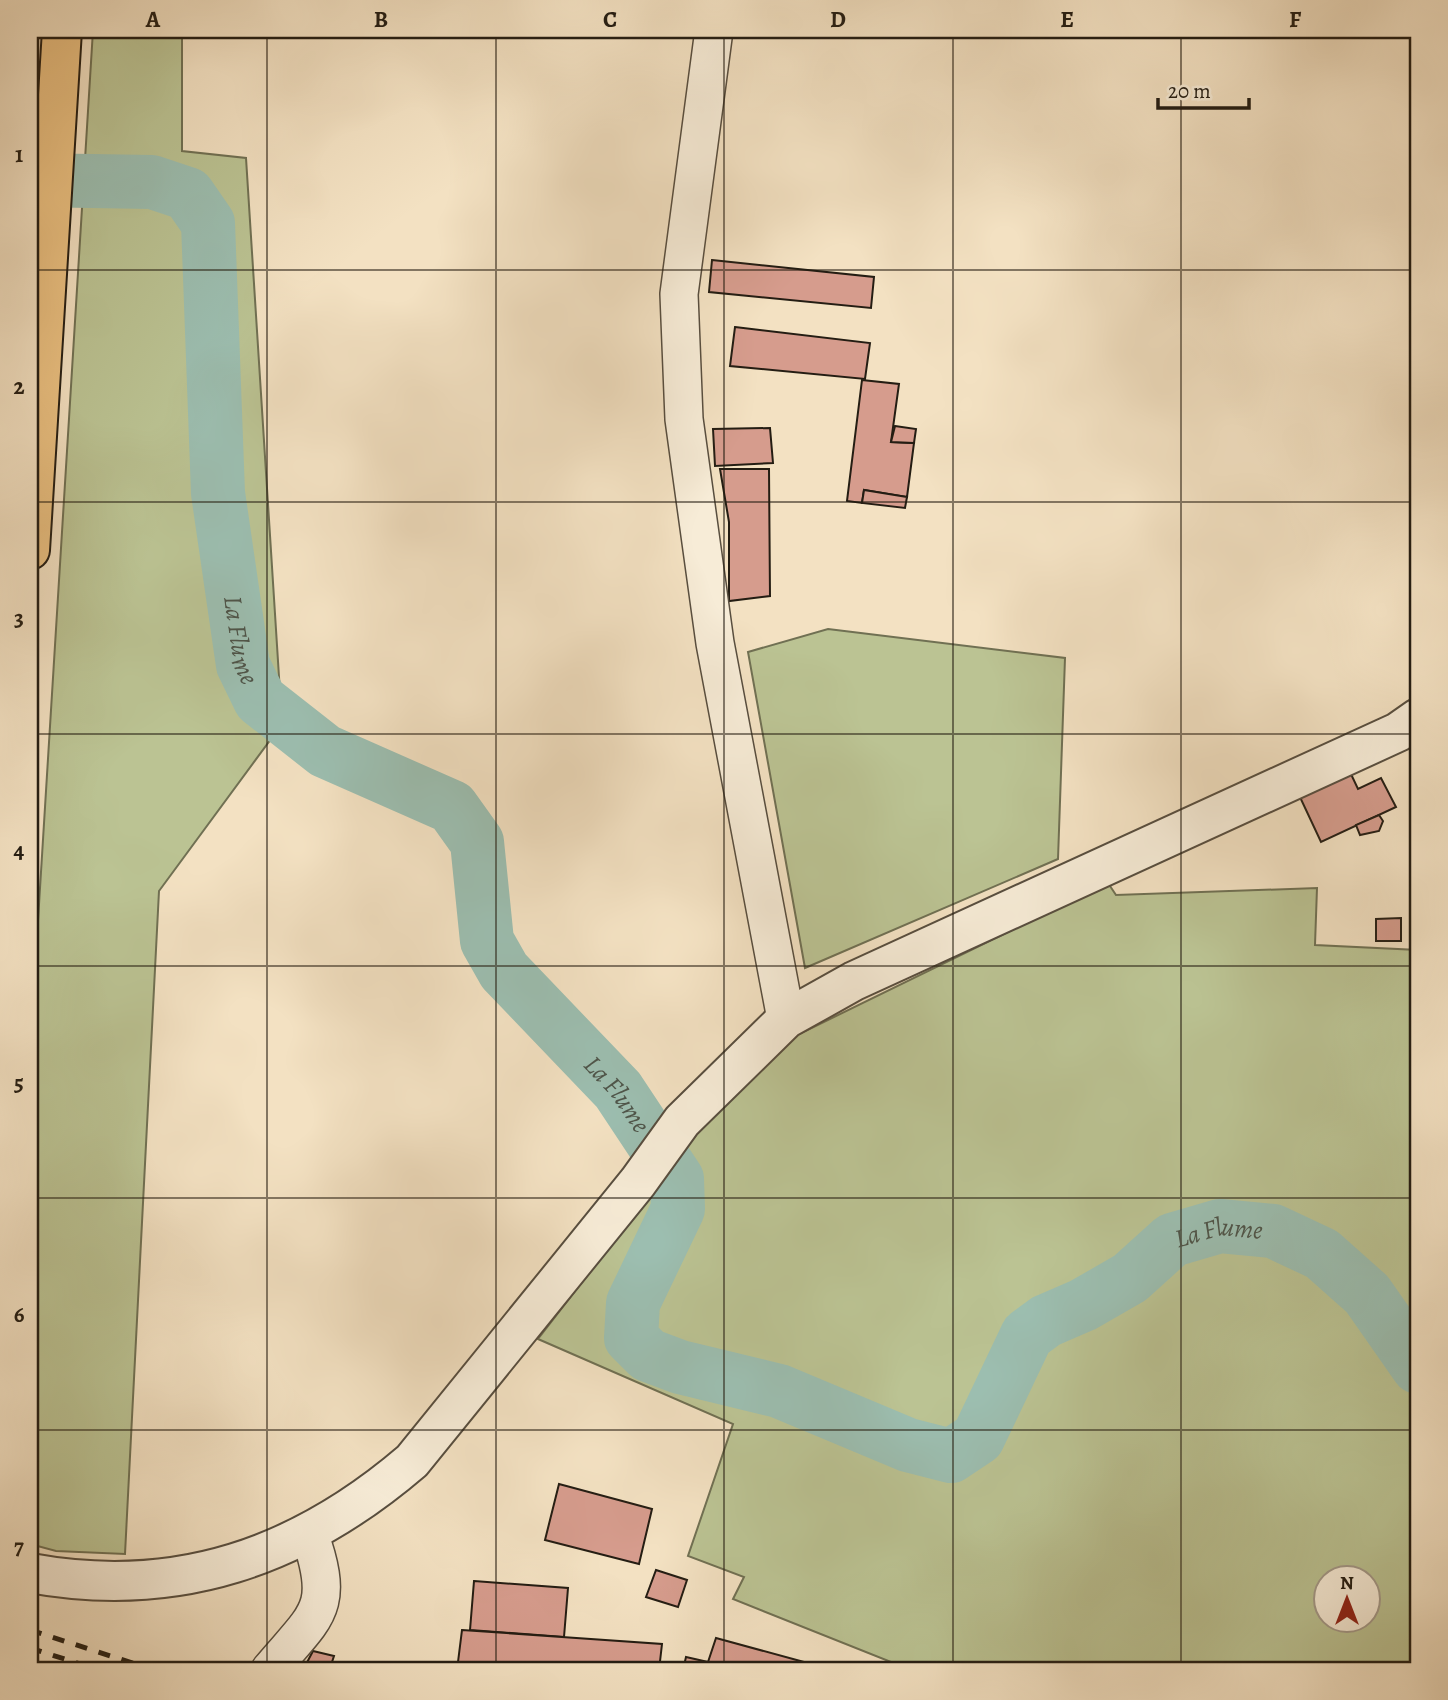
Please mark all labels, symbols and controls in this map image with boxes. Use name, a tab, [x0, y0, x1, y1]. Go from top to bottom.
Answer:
text: A	[145, 4, 161, 35]
text: B	[374, 4, 388, 35]
text: C	[603, 4, 617, 35]
text: D	[830, 4, 846, 35]
text: E	[1060, 4, 1074, 35]
text: F	[1289, 4, 1302, 35]
scale bar	[1158, 66, 1248, 110]
text: 20 m	[1168, 77, 1211, 105]
text: 1	[15, 139, 23, 170]
text: 2	[13, 371, 25, 402]
water label: La Flume	[216, 593, 267, 690]
text: 3	[14, 603, 24, 634]
text: 4	[14, 835, 25, 866]
water label: La Flume	[576, 1048, 659, 1139]
text: 5	[14, 1067, 24, 1098]
water label: La Flume	[1170, 1209, 1264, 1256]
text: 6	[14, 1299, 25, 1330]
text: 7	[14, 1531, 24, 1562]
north arrow	[1312, 1564, 1382, 1634]
text: N	[1340, 1570, 1354, 1596]

